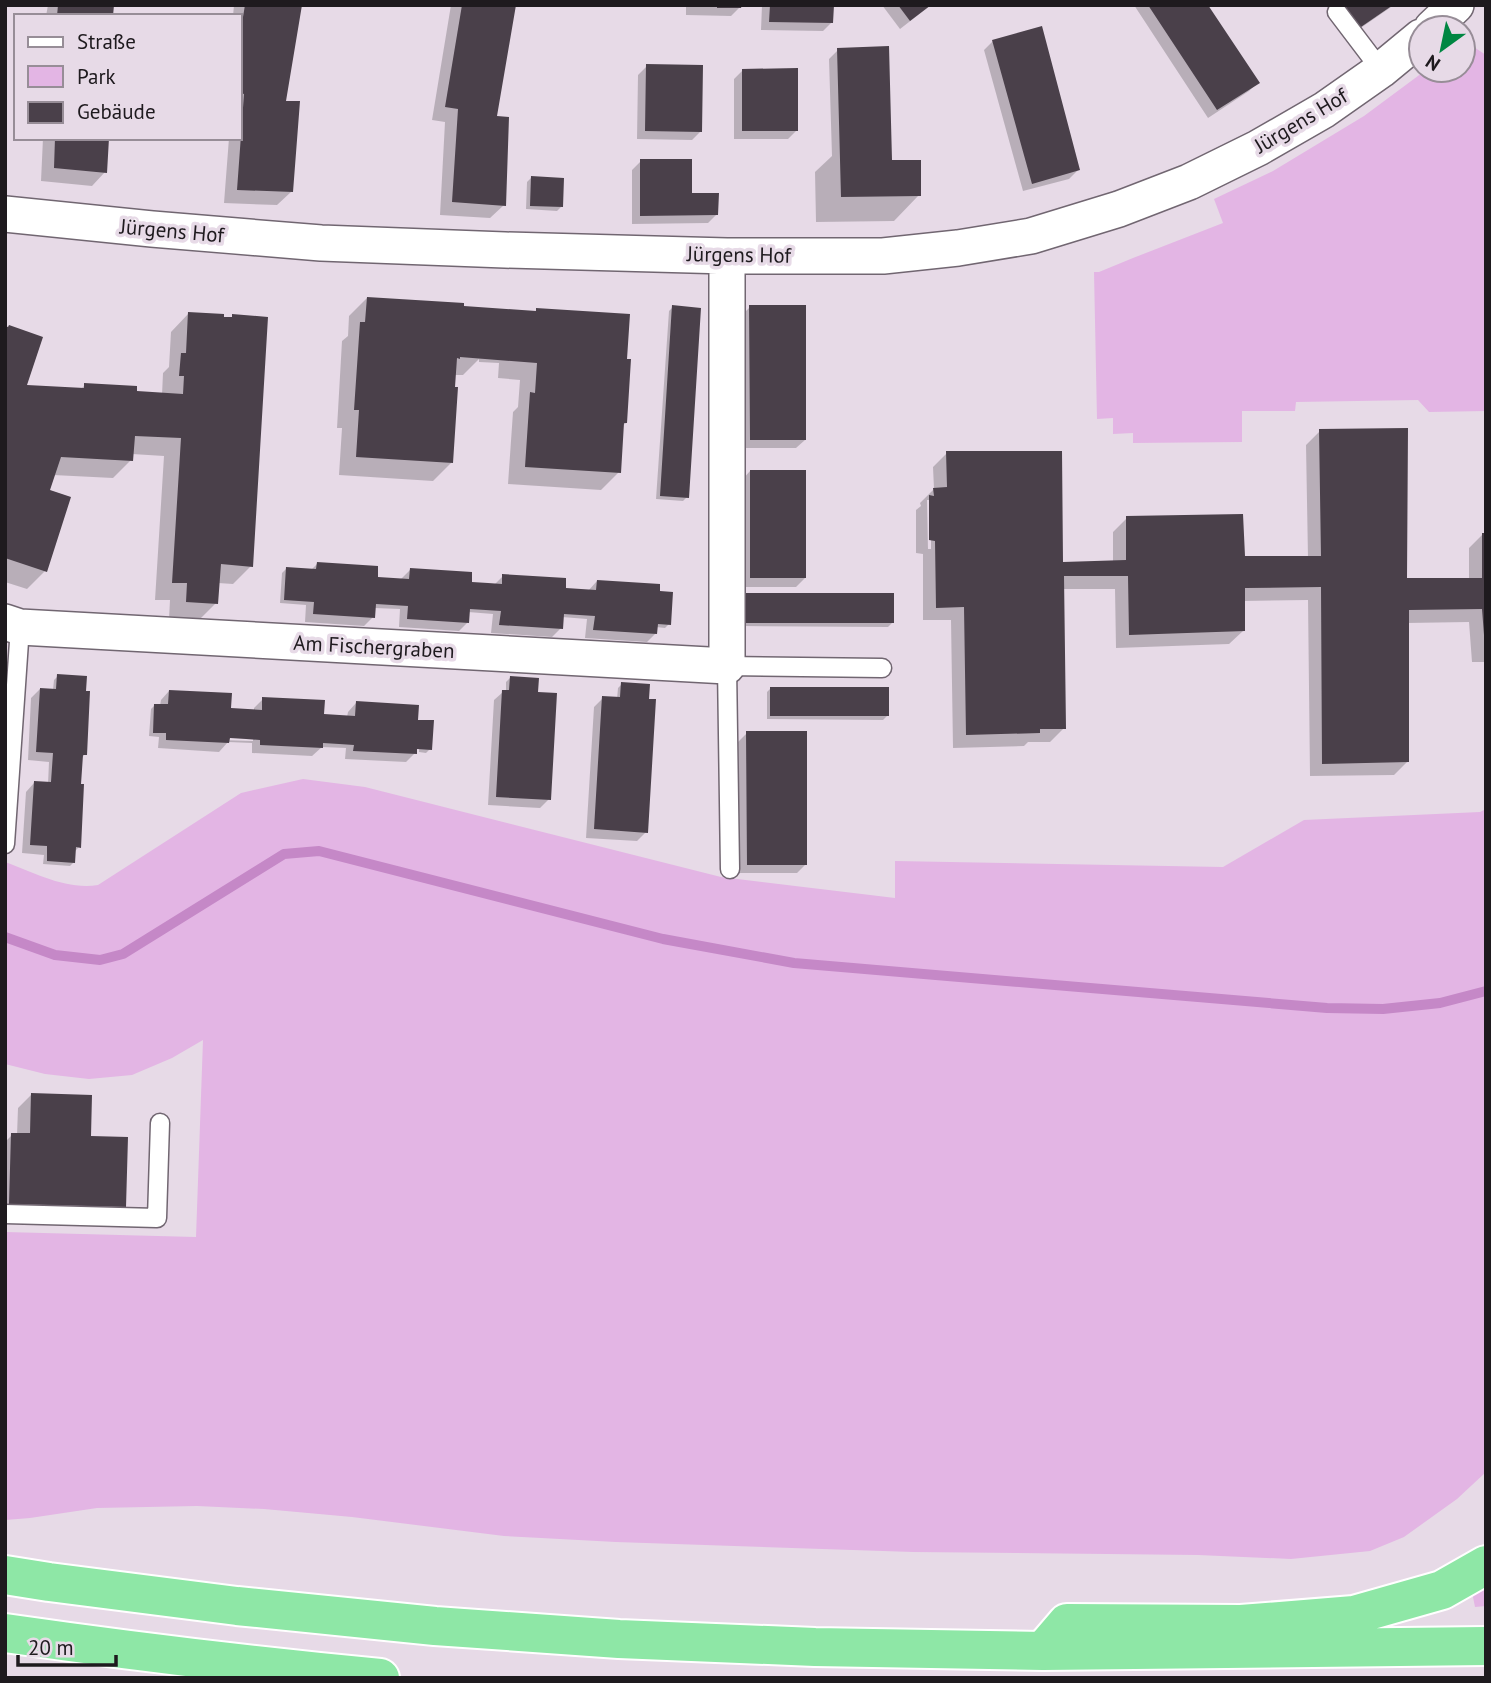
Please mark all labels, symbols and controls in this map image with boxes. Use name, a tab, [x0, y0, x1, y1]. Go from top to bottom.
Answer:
legend	[14, 14, 242, 140]
north arrow	[1407, 14, 1477, 84]
text: Straße	[77, 28, 136, 55]
text: N	[1421, 50, 1445, 77]
text: Park	[77, 63, 116, 90]
street label: Jürgens Hof	[1248, 81, 1353, 160]
text: Gebäude	[77, 98, 156, 125]
street label: Jürgens Hof	[118, 212, 226, 249]
street label: Jürgens Hof	[686, 240, 793, 269]
street label: Am Fischergraben	[293, 629, 455, 664]
scale bar	[18, 1624, 116, 1668]
text: 20 m	[28, 1634, 74, 1661]

